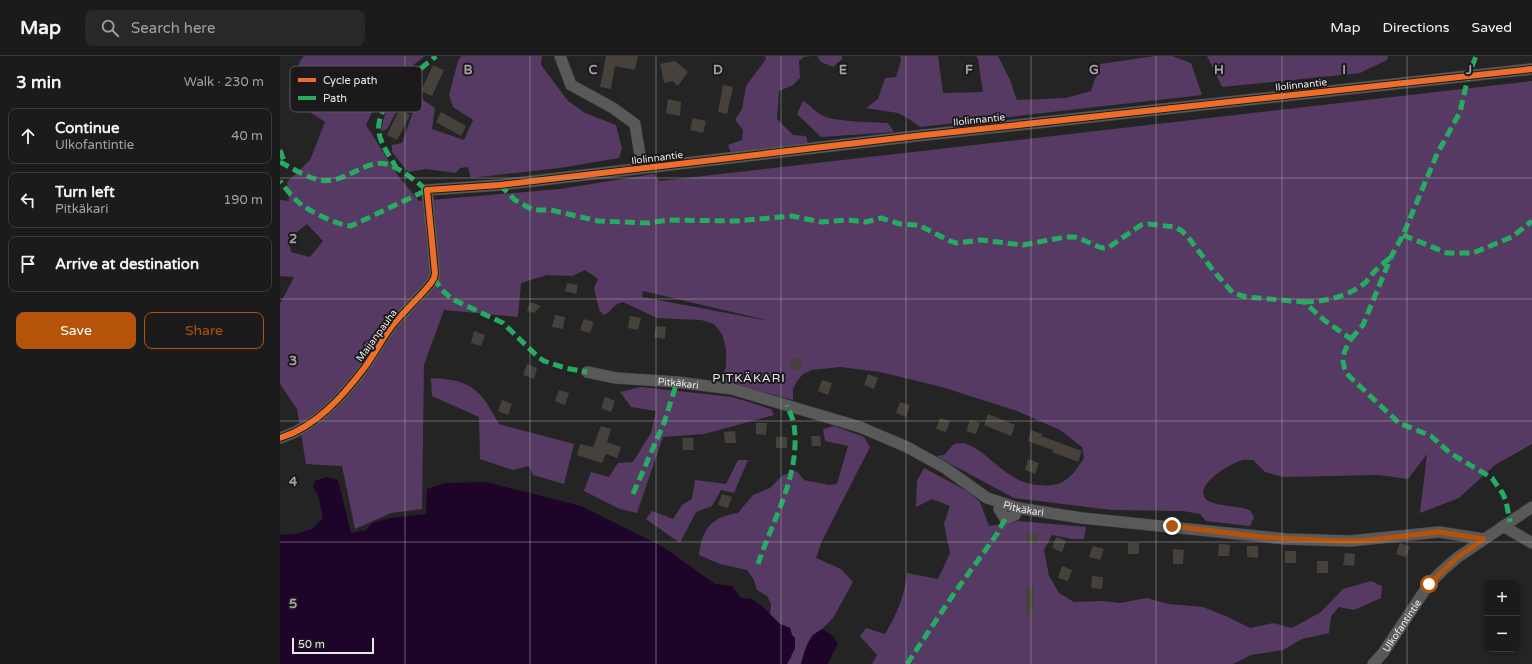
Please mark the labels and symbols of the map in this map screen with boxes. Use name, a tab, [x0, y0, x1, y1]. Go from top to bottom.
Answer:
text: B	[463, 62, 473, 78]
text: C	[588, 62, 598, 78]
text: D	[713, 62, 723, 78]
text: E	[839, 62, 847, 78]
text: F	[965, 62, 973, 78]
text: G	[1089, 62, 1099, 78]
text: H	[1214, 62, 1224, 78]
text: I	[1342, 62, 1346, 78]
text: J	[1465, 62, 1472, 78]
legend	[290, 66, 422, 112]
text: Cycle path	[323, 74, 378, 87]
street label: Ilolinnantie	[1275, 76, 1328, 94]
text: Path	[323, 92, 347, 105]
street label: Ilolinnantie	[953, 111, 1006, 129]
street label: Ilolinnantie	[631, 149, 684, 167]
text: 2	[289, 231, 297, 247]
street label: Maijanpauha	[354, 307, 400, 364]
text: 3	[289, 353, 297, 369]
district label: PITKÄKARI	[712, 371, 786, 385]
street label: Pitkäkari	[657, 376, 699, 392]
text: 4	[289, 474, 298, 490]
street label: Pitkäkari	[1002, 499, 1045, 519]
route end	[1163, 517, 1181, 535]
route start	[1420, 575, 1438, 593]
text: 5	[289, 596, 297, 612]
street label: Ulkofantintie	[1380, 597, 1424, 655]
scale bar	[292, 636, 374, 655]

